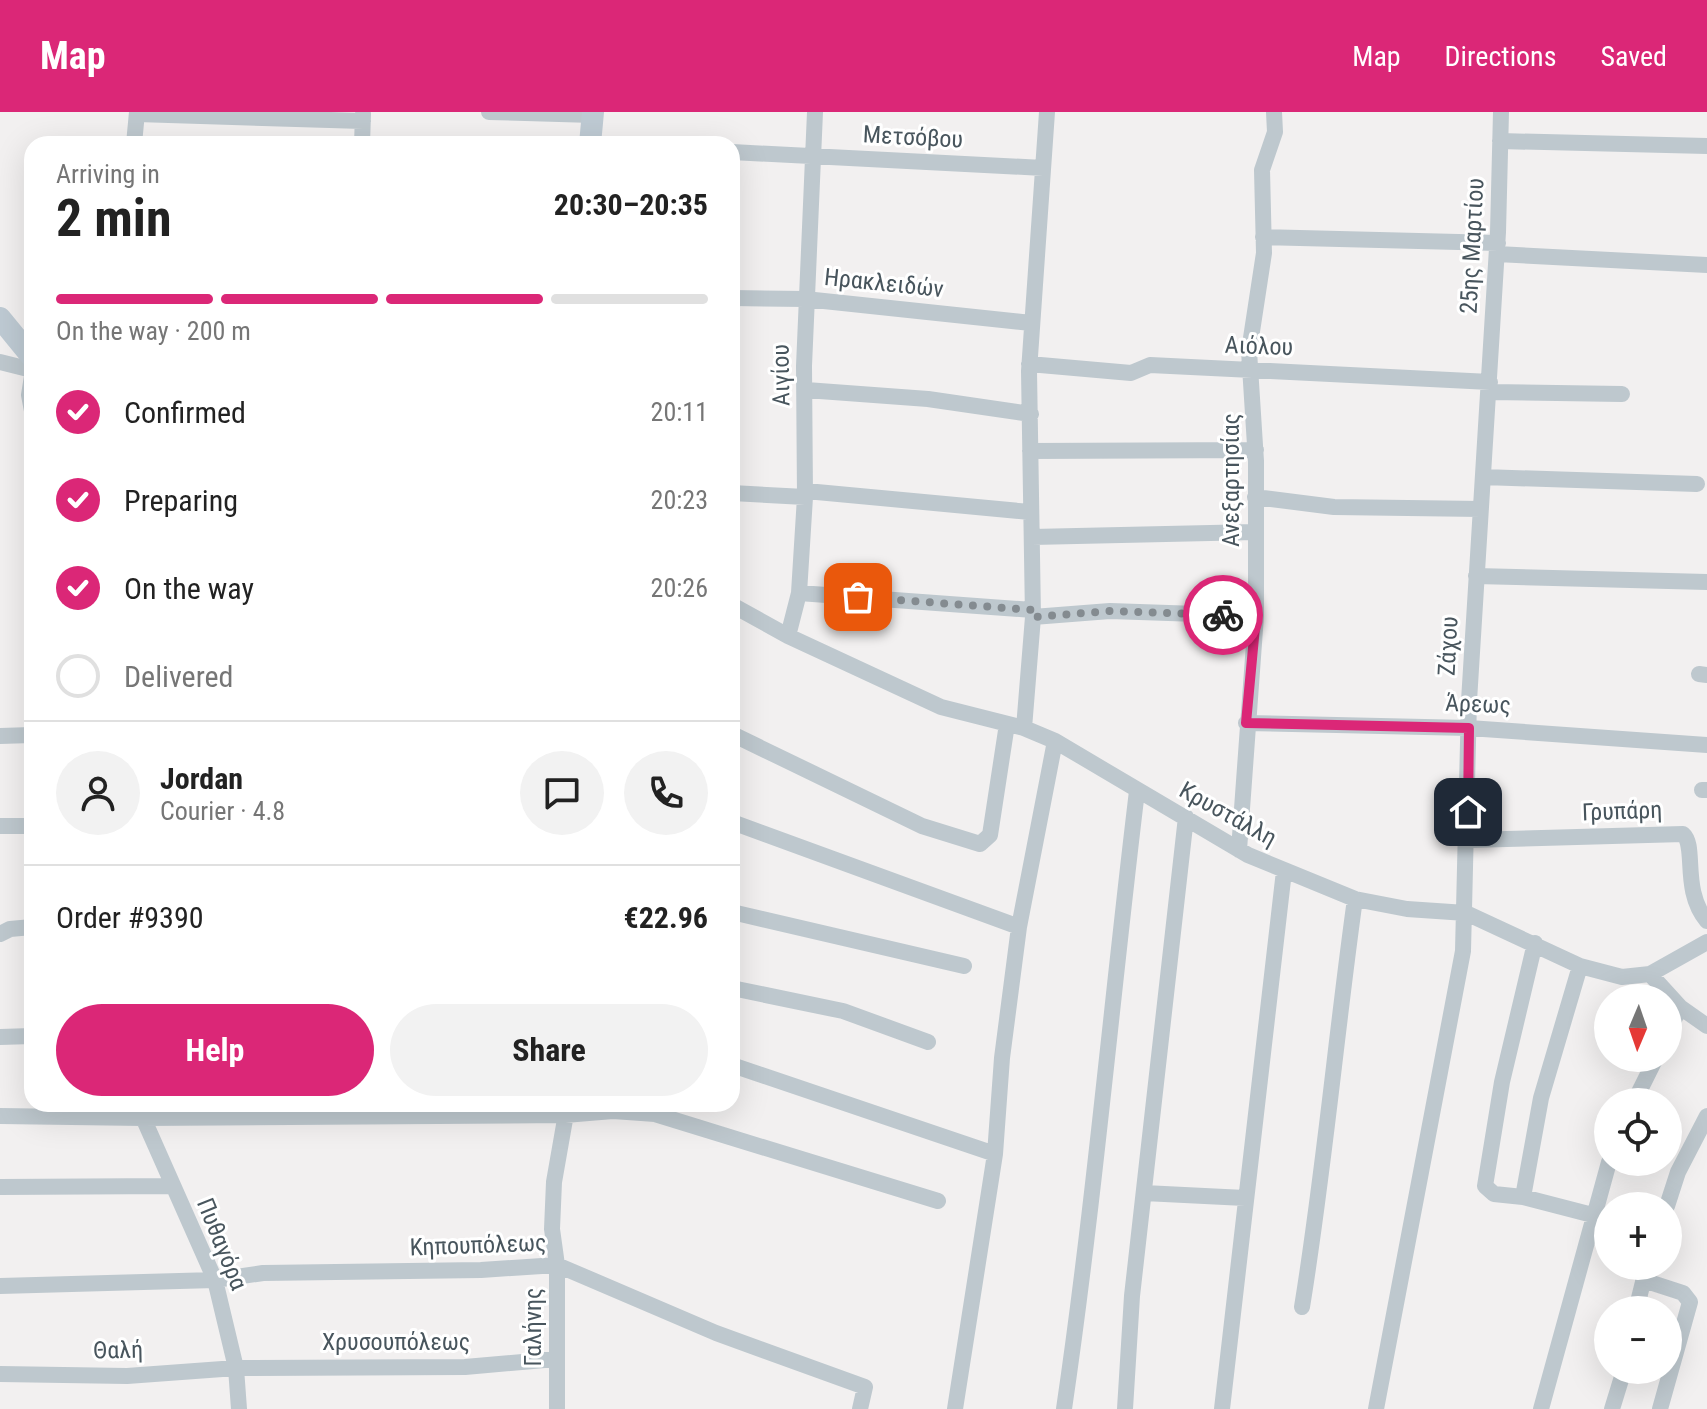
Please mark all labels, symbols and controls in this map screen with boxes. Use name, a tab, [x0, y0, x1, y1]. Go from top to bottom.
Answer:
text: Map	[40, 34, 106, 78]
text: Map	[1352, 40, 1401, 73]
text: Directions	[1445, 40, 1556, 73]
text: Saved	[1600, 40, 1667, 73]
street label: Μετσόβου	[862, 120, 964, 154]
text: Arriving in	[56, 159, 160, 189]
street label: 25ης Μαρτίου	[1454, 177, 1490, 315]
text: 20:30–20:35	[554, 187, 708, 222]
text: 2 min	[56, 188, 172, 249]
street label: Ηρακλειδών	[823, 263, 945, 303]
text: On the way · 200 m	[56, 316, 251, 346]
street label: Αιόλου	[1224, 331, 1294, 361]
street label: Αιγίου	[766, 344, 796, 406]
icon: check	[56, 390, 100, 434]
text: Confirmed	[124, 395, 246, 430]
text: 20:11	[651, 397, 708, 427]
street label: Ανεξαρτησίας	[1217, 413, 1245, 547]
icon: check	[56, 478, 100, 522]
text: Preparing	[124, 483, 238, 518]
text: 20:23	[651, 485, 708, 515]
pin	[824, 563, 892, 631]
icon: check	[56, 566, 100, 610]
text: On the way	[124, 571, 254, 606]
text: 20:26	[651, 573, 708, 603]
icon: bag	[836, 575, 880, 619]
courier	[1183, 575, 1263, 655]
icon: bike	[1201, 593, 1245, 637]
street label: Ζάχου	[1432, 616, 1464, 676]
text: Delivered	[124, 659, 233, 694]
street label: Άρεως	[1445, 689, 1511, 719]
button: person	[56, 751, 140, 835]
button: chat	[520, 751, 604, 835]
button: phone	[624, 751, 708, 835]
text: Jordan	[160, 761, 243, 796]
street label: Κρυστάλλη	[1174, 776, 1282, 852]
pin	[1434, 778, 1502, 846]
icon: home	[1446, 790, 1490, 834]
text: Courier · 4.8	[160, 796, 285, 826]
street label: Γρυπάρη	[1581, 796, 1663, 826]
text: Order #9390	[56, 900, 204, 935]
text: €22.96	[623, 900, 708, 935]
north arrow	[1594, 984, 1682, 1072]
map controls	[1594, 984, 1682, 1384]
button: Help	[56, 1004, 374, 1096]
button: Share	[390, 1004, 708, 1096]
button: locate	[1594, 1088, 1682, 1176]
button: +	[1594, 1192, 1682, 1280]
street label: Πυθαγόρα	[191, 1194, 253, 1294]
street label: Κηπουπόλεως	[409, 1229, 547, 1261]
street label: Γαλήνης	[519, 1288, 547, 1366]
button: −	[1594, 1296, 1682, 1384]
street label: Χρυσουπόλεως	[322, 1328, 470, 1356]
street label: Θαλή	[93, 1336, 143, 1364]

